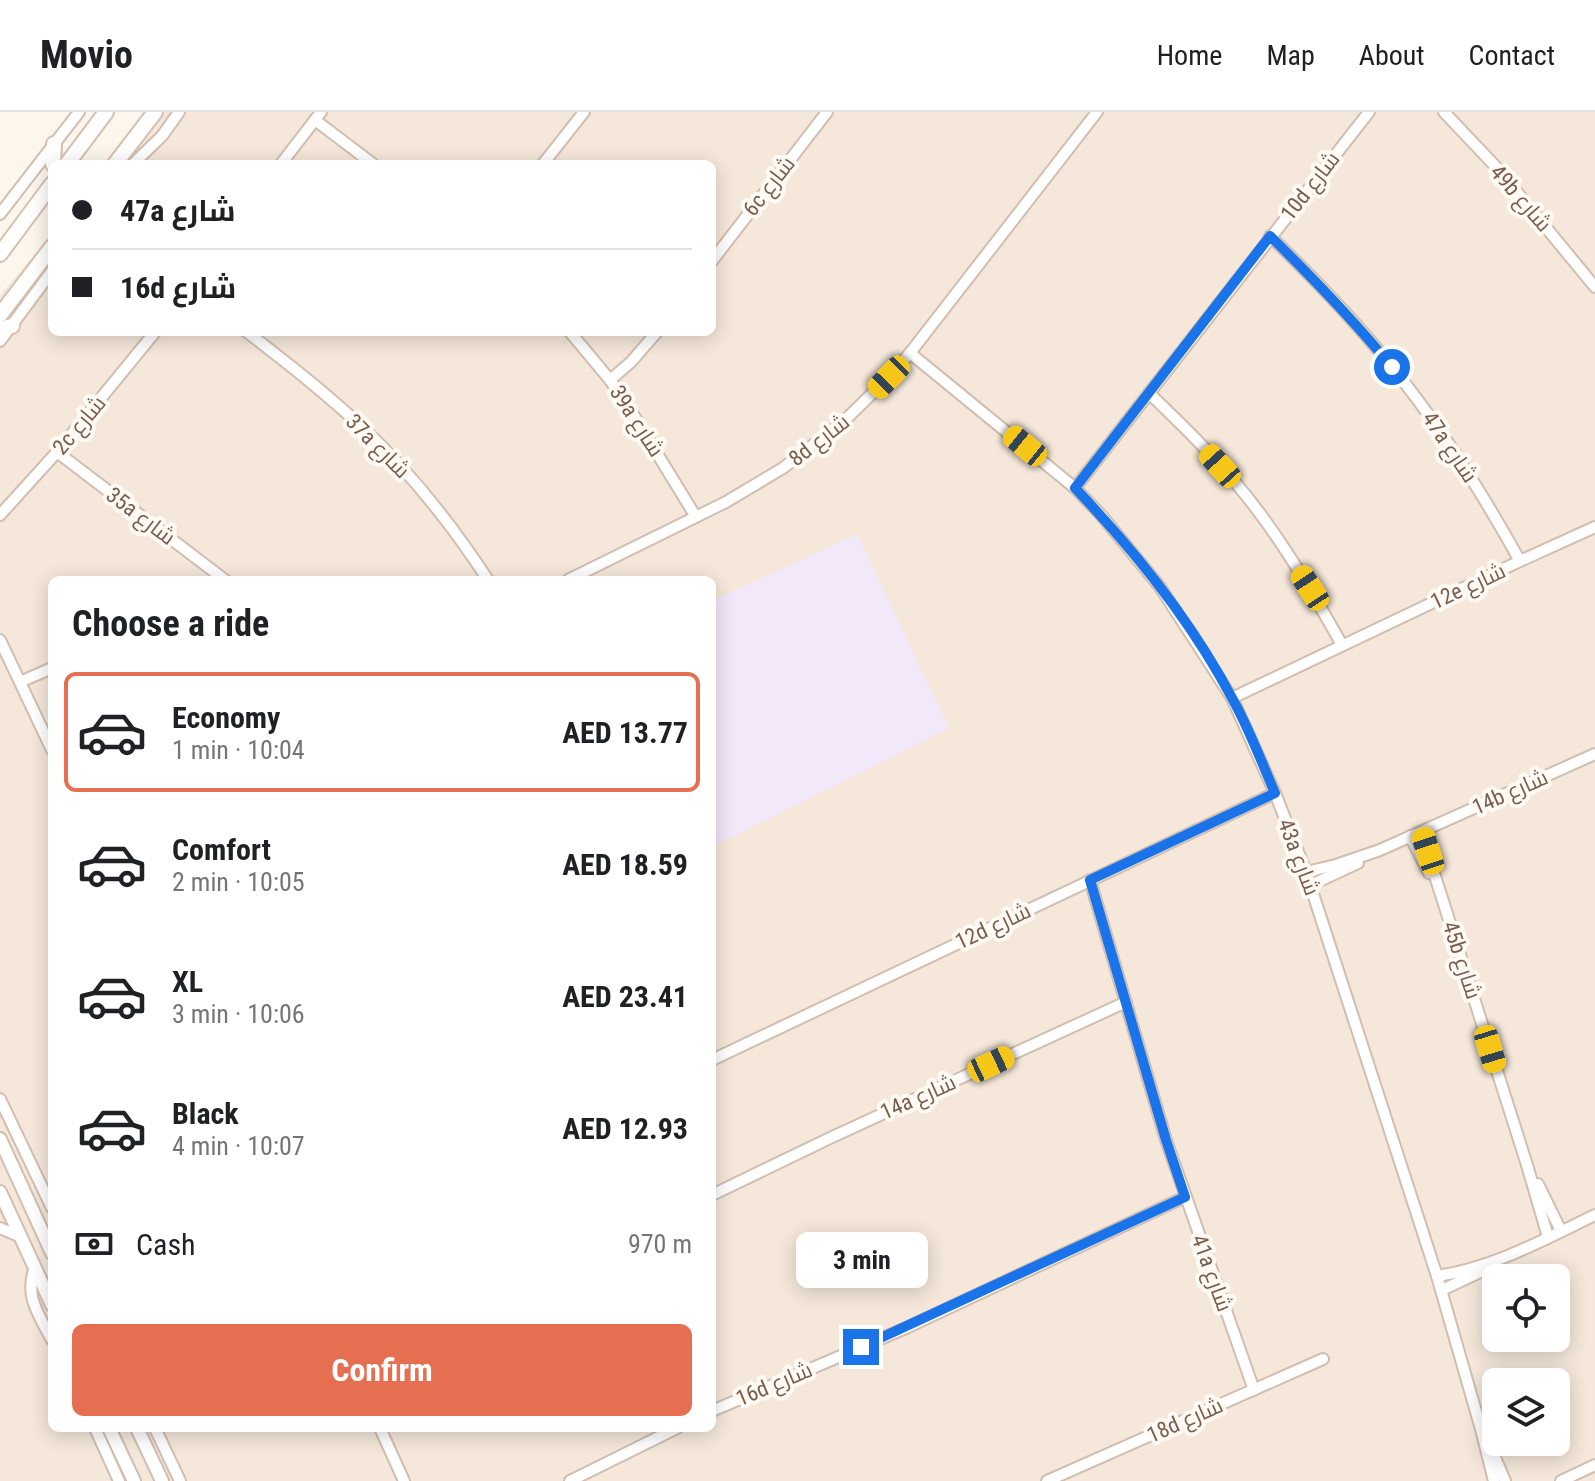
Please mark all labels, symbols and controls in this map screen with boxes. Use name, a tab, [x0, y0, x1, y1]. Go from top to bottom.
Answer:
text: Movio	[40, 33, 133, 77]
text: Home	[1157, 39, 1222, 72]
text: Map	[1266, 39, 1315, 72]
text: About	[1359, 39, 1425, 72]
text: Contact	[1469, 39, 1555, 72]
street label: 10d شارع	[1275, 147, 1346, 227]
street label: 6c شارع	[738, 151, 802, 222]
street label: 49b شارع	[1484, 160, 1557, 238]
text: 47a شارع	[120, 193, 236, 228]
text: 16d شارع	[120, 270, 236, 305]
route start	[1374, 349, 1410, 385]
car	[864, 351, 914, 403]
street label: 39a شارع	[603, 381, 669, 462]
street label: 2c شارع	[47, 391, 112, 461]
street label: 47a شارع	[1416, 407, 1483, 488]
street label: 37a شارع	[339, 409, 415, 485]
street label: 8d شارع	[784, 409, 855, 473]
car	[999, 422, 1051, 470]
car	[1195, 440, 1245, 492]
street label: 35a شارع	[100, 482, 180, 552]
street label: 12e شارع	[1427, 558, 1510, 616]
car	[1287, 561, 1333, 615]
text: Choose a ride	[72, 603, 269, 645]
icon: car	[76, 696, 148, 768]
text: Economy	[172, 700, 280, 735]
text: AED 13.77	[562, 715, 688, 750]
text: 1 min · 10:04	[172, 735, 305, 765]
street label: 14b شارع	[1468, 764, 1553, 822]
street label: 43a شارع	[1271, 815, 1325, 900]
car	[1409, 824, 1447, 878]
icon: car	[76, 828, 148, 900]
text: Comfort	[172, 832, 271, 867]
text: AED 18.59	[562, 847, 688, 882]
text: 2 min · 10:05	[172, 867, 305, 897]
street label: 12d شارع	[951, 898, 1036, 956]
street label: 45b شارع	[1436, 918, 1486, 1003]
icon: car	[76, 960, 148, 1032]
text: XL	[172, 964, 203, 999]
text: AED 23.41	[562, 979, 688, 1014]
text: 3 min · 10:06	[172, 999, 305, 1029]
car	[1472, 1023, 1508, 1075]
car	[964, 1043, 1018, 1085]
street label: 14a شارع	[876, 1069, 960, 1127]
icon: car	[76, 1092, 148, 1164]
text: Black	[172, 1096, 239, 1131]
text: AED 12.93	[562, 1111, 688, 1146]
text: 4 min · 10:07	[172, 1131, 305, 1161]
icon: cash	[72, 1222, 116, 1266]
text: Cash	[136, 1227, 196, 1262]
text: 970 m	[628, 1229, 692, 1259]
callout: 3 min	[795, 1231, 927, 1287]
street label: 41a شارع	[1185, 1231, 1237, 1316]
text: 3 min	[833, 1245, 891, 1275]
map controls	[1482, 1264, 1570, 1456]
button: locate	[1482, 1264, 1570, 1352]
button: Confirm	[72, 1324, 692, 1416]
route end	[843, 1329, 879, 1365]
street label: 16d شارع	[732, 1357, 817, 1413]
button: layers	[1482, 1368, 1570, 1456]
street label: 18d شارع	[1143, 1392, 1228, 1450]

